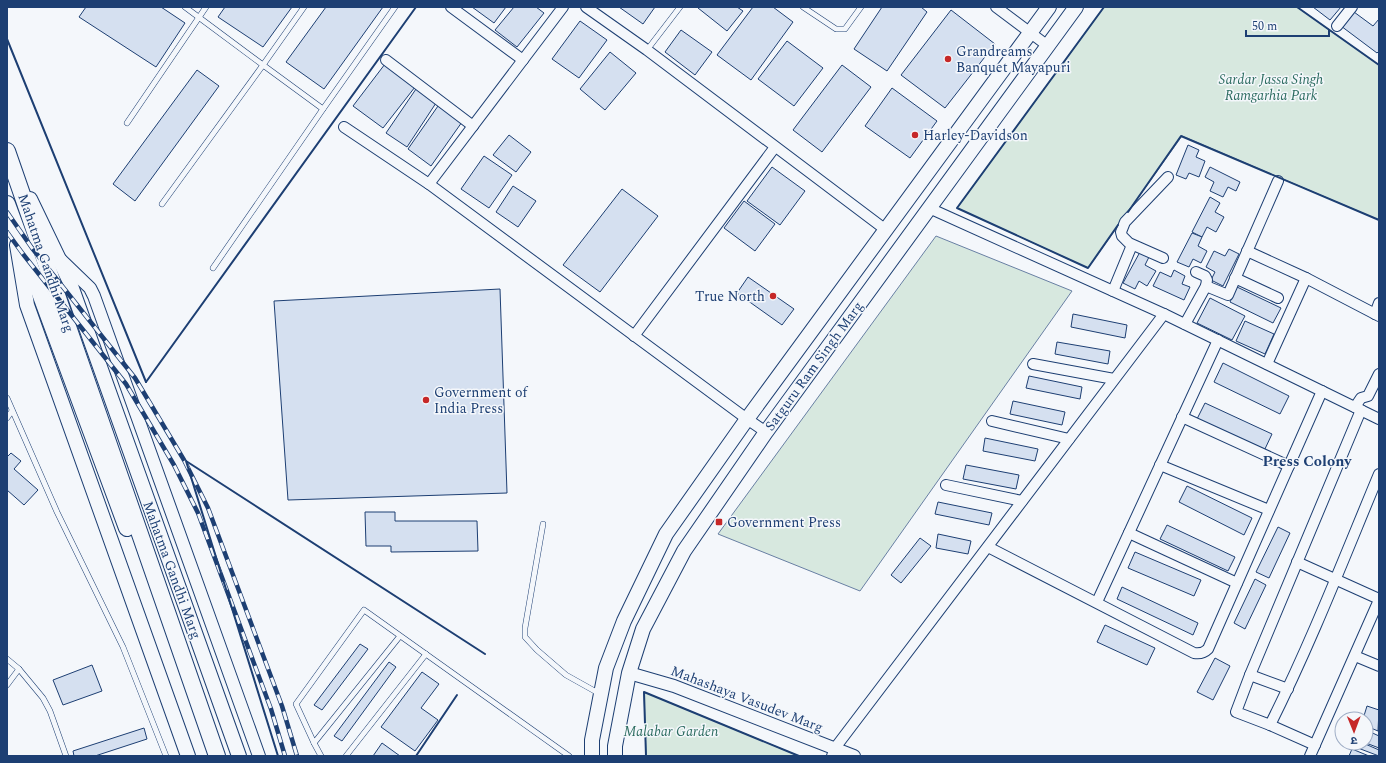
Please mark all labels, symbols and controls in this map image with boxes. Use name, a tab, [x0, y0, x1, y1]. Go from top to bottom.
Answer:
scale bar	[1246, 12, 1329, 38]
text: 50 m	[1252, 17, 1277, 36]
place label: Grandreams Banquet Mayapuri	[956, 41, 1071, 78]
marker: Grandreams Banquet Mayapuri	[943, 54, 953, 64]
park label: Sardar Jassa Singh Ramgarhia Park	[1219, 69, 1323, 106]
place label: Harley-Davidson	[923, 125, 1028, 146]
marker: Harley-Davidson	[910, 130, 920, 140]
street label: Mahatma Gandhi Marg	[12, 191, 80, 335]
place label: True North	[695, 286, 765, 307]
marker: True North	[768, 291, 778, 301]
street label: Satguru Ram Singh Marg	[760, 297, 868, 435]
place label: Government of India Press	[434, 382, 528, 419]
marker: Government of India Press	[421, 395, 431, 405]
district label: Press Colony	[1262, 450, 1352, 473]
street label: Mahatma Gandhi Marg	[137, 498, 207, 642]
place label: Government Press	[727, 512, 841, 533]
marker: Government Press	[714, 517, 724, 527]
street label: Mahashaya Vasudev Marg	[668, 660, 826, 738]
north arrow	[1334, 711, 1374, 751]
park label: Malabar Garden	[623, 721, 719, 742]
text: उ	[1350, 732, 1358, 749]

